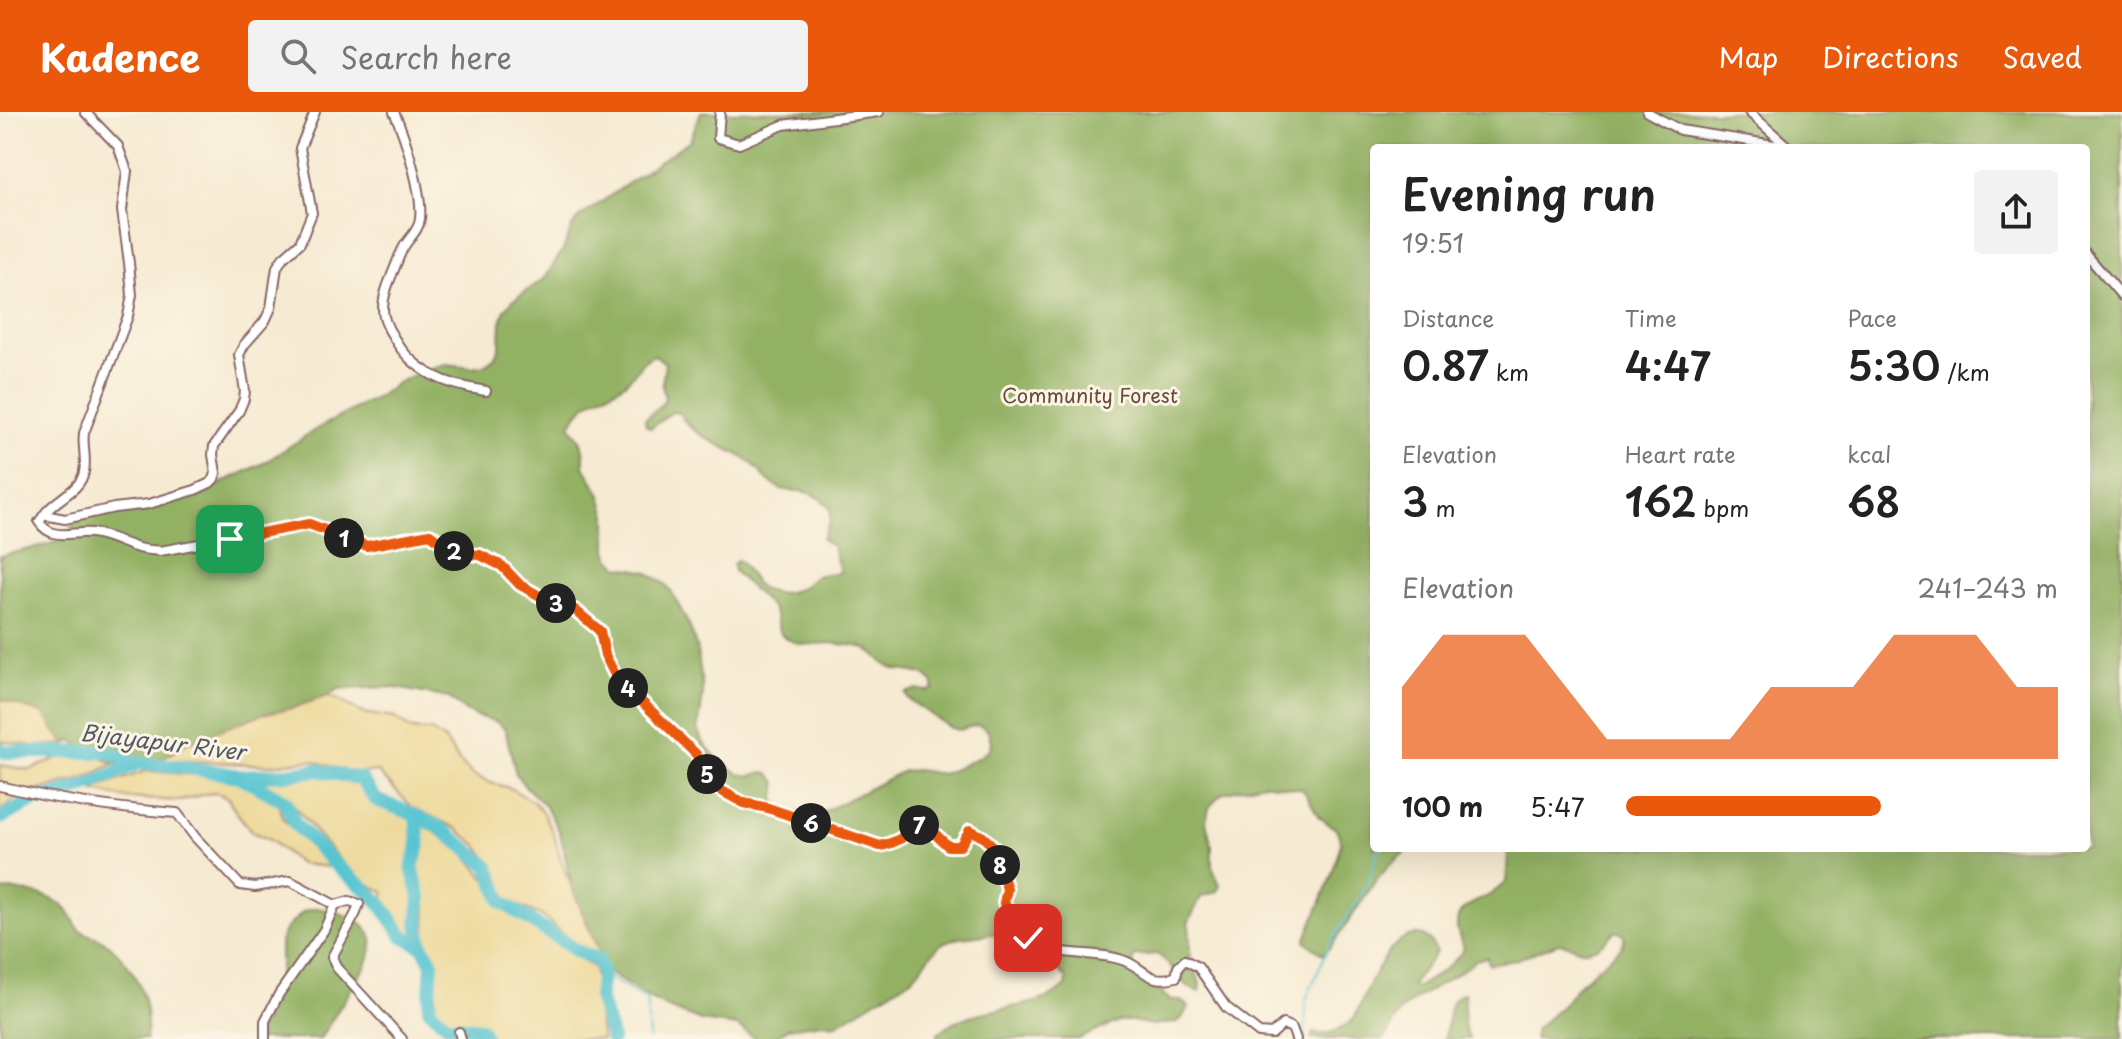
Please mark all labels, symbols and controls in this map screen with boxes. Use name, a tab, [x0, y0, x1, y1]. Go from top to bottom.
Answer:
search box	[248, 20, 808, 92]
text: Kadence	[40, 28, 200, 85]
icon: search	[276, 34, 320, 78]
text: Search here	[340, 34, 512, 79]
text: Map	[1719, 35, 1778, 78]
text: Directions	[1822, 35, 1959, 78]
text: Saved	[2003, 35, 2082, 78]
text: Evening run	[1402, 160, 1656, 226]
button: share	[1974, 170, 2058, 254]
text: 19:51	[1402, 223, 1464, 262]
text: Distance	[1402, 301, 1494, 334]
text: Time	[1625, 301, 1677, 334]
text: Pace	[1847, 301, 1897, 334]
text: 0.87	[1402, 334, 1489, 395]
text: 4:47	[1625, 334, 1711, 395]
text: 5:30	[1847, 334, 1940, 395]
text: km	[1489, 355, 1529, 388]
text: /km	[1940, 355, 1990, 388]
park label: Community Forest	[1002, 380, 1178, 410]
text: Elevation	[1402, 437, 1497, 470]
text: Heart rate	[1625, 437, 1736, 470]
text: kcal	[1847, 437, 1891, 470]
text: 3	[1402, 470, 1428, 531]
text: 162	[1625, 470, 1696, 531]
text: 68	[1847, 470, 1900, 531]
text: m	[1428, 491, 1455, 524]
text: bpm	[1696, 491, 1749, 524]
pin	[196, 505, 264, 573]
icon: arrive	[208, 517, 252, 561]
pin: 1	[324, 518, 364, 558]
text: 1	[339, 521, 349, 554]
pin: 2	[434, 531, 474, 571]
text: 2	[446, 534, 462, 567]
text: Elevation	[1402, 568, 1514, 607]
text: 241–243 m	[1917, 568, 2058, 607]
pin: 3	[536, 583, 576, 623]
text: 3	[549, 586, 563, 619]
pin: 4	[608, 668, 648, 708]
text: 4	[621, 671, 635, 704]
water label: Bijayapur River	[79, 715, 251, 768]
pin: 5	[687, 754, 727, 794]
text: 5	[700, 757, 714, 790]
text: 100 m	[1402, 787, 1483, 826]
text: 5:47	[1530, 787, 1585, 826]
pin: 6	[791, 803, 831, 843]
pin: 7	[899, 805, 939, 845]
text: 6	[803, 806, 819, 839]
text: 7	[913, 808, 925, 841]
pin: 8	[980, 845, 1020, 885]
text: 8	[993, 848, 1007, 881]
pin	[994, 904, 1062, 972]
icon: check	[1006, 916, 1050, 960]

